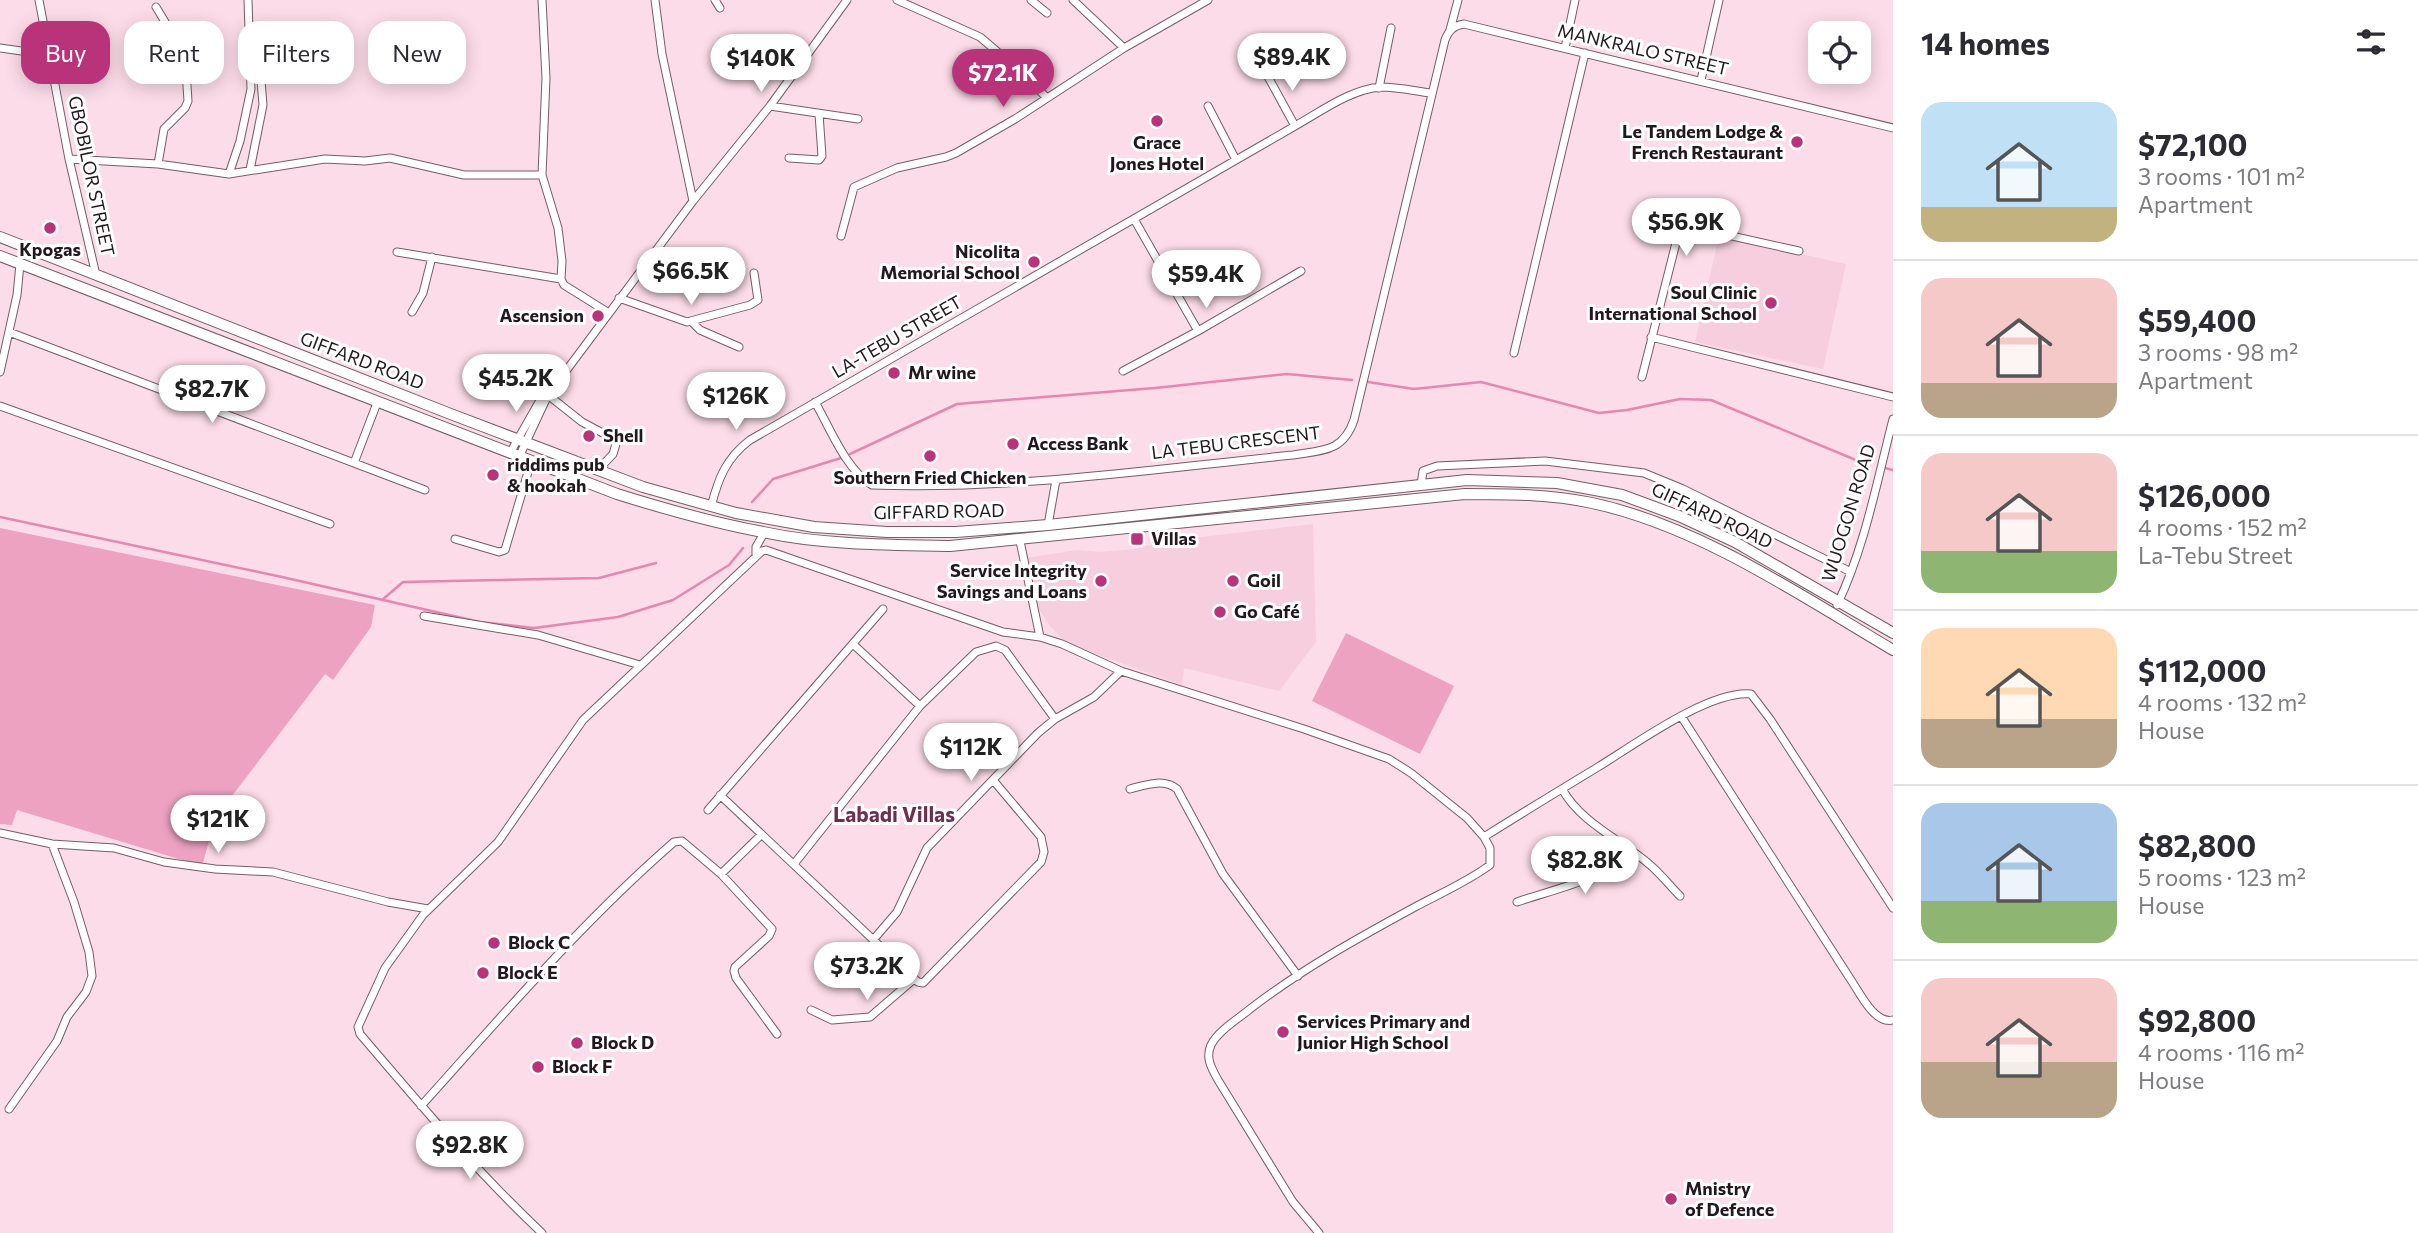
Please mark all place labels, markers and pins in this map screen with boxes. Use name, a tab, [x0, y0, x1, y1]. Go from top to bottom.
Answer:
pin: $140K	[712, 34, 810, 94]
pin: $89.4K	[1235, 34, 1349, 93]
pin: $72.1K	[946, 50, 1060, 109]
marker: Grace Jones Hotel	[1149, 113, 1165, 129]
place label: Le Tandem Lodge & French Restaurant	[1622, 120, 1783, 163]
place label: Grace Jones Hotel	[1110, 131, 1204, 174]
marker: Le Tandem Lodge & French Restaurant	[1789, 134, 1805, 150]
pin: $56.9K	[1629, 198, 1743, 258]
marker: Kpogas	[42, 220, 58, 236]
place label: Kpogas	[19, 238, 81, 260]
place label: Nicolita Memorial School	[880, 240, 1020, 283]
pin: $66.5K	[634, 247, 748, 307]
pin: $59.4K	[1149, 250, 1263, 310]
marker: Nicolita Memorial School	[1026, 254, 1042, 270]
place label: Soul Clinic International School	[1589, 281, 1757, 324]
marker: Soul Clinic International School	[1763, 295, 1779, 311]
place label: Ascension	[499, 304, 584, 326]
marker: Ascension	[590, 308, 606, 324]
pin: $45.2K	[459, 354, 573, 414]
place label: Mr wine	[908, 361, 976, 383]
marker: Mr wine	[886, 365, 902, 381]
pin: $82.7K	[155, 366, 269, 425]
pin: $126K	[687, 372, 785, 432]
place label: Shell	[603, 424, 644, 446]
marker: Shell	[581, 428, 597, 444]
place label: Access Bank	[1027, 432, 1129, 454]
marker: Access Bank	[1005, 436, 1021, 452]
marker: Southern Fried Chicken	[922, 448, 938, 464]
place label: riddims pub & hookah	[507, 453, 605, 496]
place label: Southern Fried Chicken	[834, 466, 1026, 488]
marker: riddims pub & hookah	[485, 467, 501, 483]
place label: Villas	[1151, 527, 1196, 549]
marker: Villas	[1129, 531, 1145, 547]
place label: Service Integrity Savings and Loans	[937, 559, 1087, 602]
place label: Goil	[1247, 569, 1281, 591]
marker: Service Integrity Savings and Loans	[1093, 573, 1109, 589]
marker: Goil	[1225, 573, 1241, 589]
place label: Go Café	[1234, 600, 1300, 622]
marker: Go Café	[1212, 604, 1228, 620]
pin: $112K	[922, 724, 1020, 783]
pin: $121K	[169, 796, 267, 855]
pin: $82.8K	[1528, 836, 1642, 896]
place label: Block C	[508, 931, 570, 953]
marker: Block C	[486, 935, 502, 951]
pin: $73.2K	[810, 942, 924, 1002]
place label: Block E	[497, 961, 558, 983]
marker: Block E	[475, 965, 491, 981]
place label: Services Primary and Junior High School	[1297, 1010, 1470, 1053]
marker: Services Primary and Junior High School	[1275, 1024, 1291, 1040]
place label: Block D	[591, 1031, 654, 1053]
marker: Block D	[569, 1035, 585, 1051]
place label: Block F	[552, 1055, 612, 1077]
marker: Block F	[530, 1059, 546, 1075]
pin: $92.8K	[413, 1122, 527, 1181]
place label: Mnistry of Defence	[1685, 1177, 1774, 1220]
marker: Mnistry of Defence	[1663, 1191, 1679, 1207]

